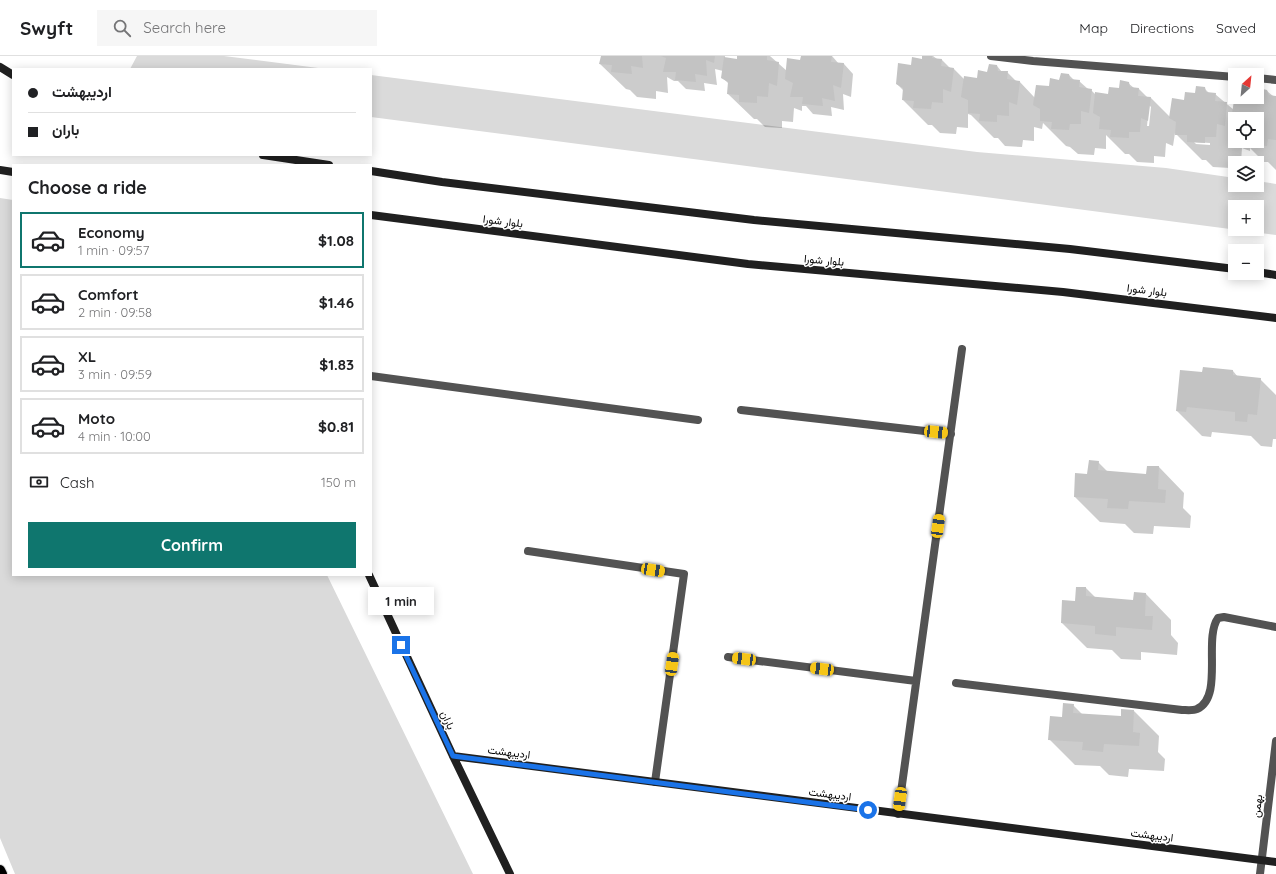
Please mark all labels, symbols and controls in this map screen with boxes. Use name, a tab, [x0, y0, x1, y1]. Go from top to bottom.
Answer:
search box	[97, 10, 377, 46]
text: Swyft	[20, 16, 73, 40]
icon: search	[111, 17, 133, 39]
text: Search here	[143, 18, 226, 37]
text: Map	[1079, 19, 1108, 37]
text: Directions	[1130, 19, 1194, 37]
text: Saved	[1216, 19, 1256, 37]
north arrow	[1228, 68, 1264, 104]
map controls	[1228, 68, 1264, 280]
text: اردیبهشت	[52, 82, 112, 101]
button: locate	[1228, 112, 1264, 148]
text: باران	[52, 120, 79, 139]
button: layers	[1228, 156, 1264, 192]
text: Choose a ride	[28, 176, 147, 199]
button: +	[1228, 200, 1264, 236]
street label: بلوار شورا	[482, 212, 524, 230]
icon: car	[30, 222, 66, 258]
text: Economy	[78, 223, 145, 242]
text: $1.08	[318, 231, 354, 250]
text: 1 min · 09:57	[78, 242, 149, 258]
button: −	[1228, 244, 1264, 280]
street label: بلوار شورا	[803, 251, 845, 269]
street label: بلوار شورا	[1126, 281, 1168, 299]
icon: car	[30, 284, 66, 320]
text: Comfort	[78, 285, 139, 304]
text: $1.46	[319, 293, 354, 312]
text: 2 min · 09:58	[78, 304, 152, 320]
icon: car	[30, 346, 66, 382]
text: XL	[78, 347, 96, 366]
text: $1.83	[319, 355, 354, 374]
text: 3 min · 09:59	[78, 366, 152, 382]
icon: car	[30, 408, 66, 444]
text: Moto	[78, 409, 115, 428]
text: $0.81	[318, 417, 354, 436]
car	[923, 425, 949, 439]
text: 4 min · 10:00	[78, 428, 151, 444]
icon: cash	[28, 471, 50, 493]
text: Cash	[60, 473, 94, 492]
text: 150 m	[321, 474, 356, 490]
car	[930, 513, 946, 539]
button: Confirm	[28, 522, 356, 568]
car	[640, 562, 666, 578]
callout: 1 min	[368, 587, 434, 615]
text: 1 min	[385, 593, 417, 609]
route end	[392, 636, 410, 654]
car	[664, 651, 680, 677]
car	[731, 652, 757, 666]
car	[809, 662, 835, 676]
street label: باران	[438, 708, 458, 732]
street label: اردیبهشت	[487, 742, 531, 762]
street label: اردیبهشت	[808, 784, 852, 804]
car	[892, 786, 908, 812]
street label: بهمن	[1249, 794, 1265, 818]
route start	[859, 801, 877, 819]
street label: اردیبهشت	[1130, 825, 1174, 845]

